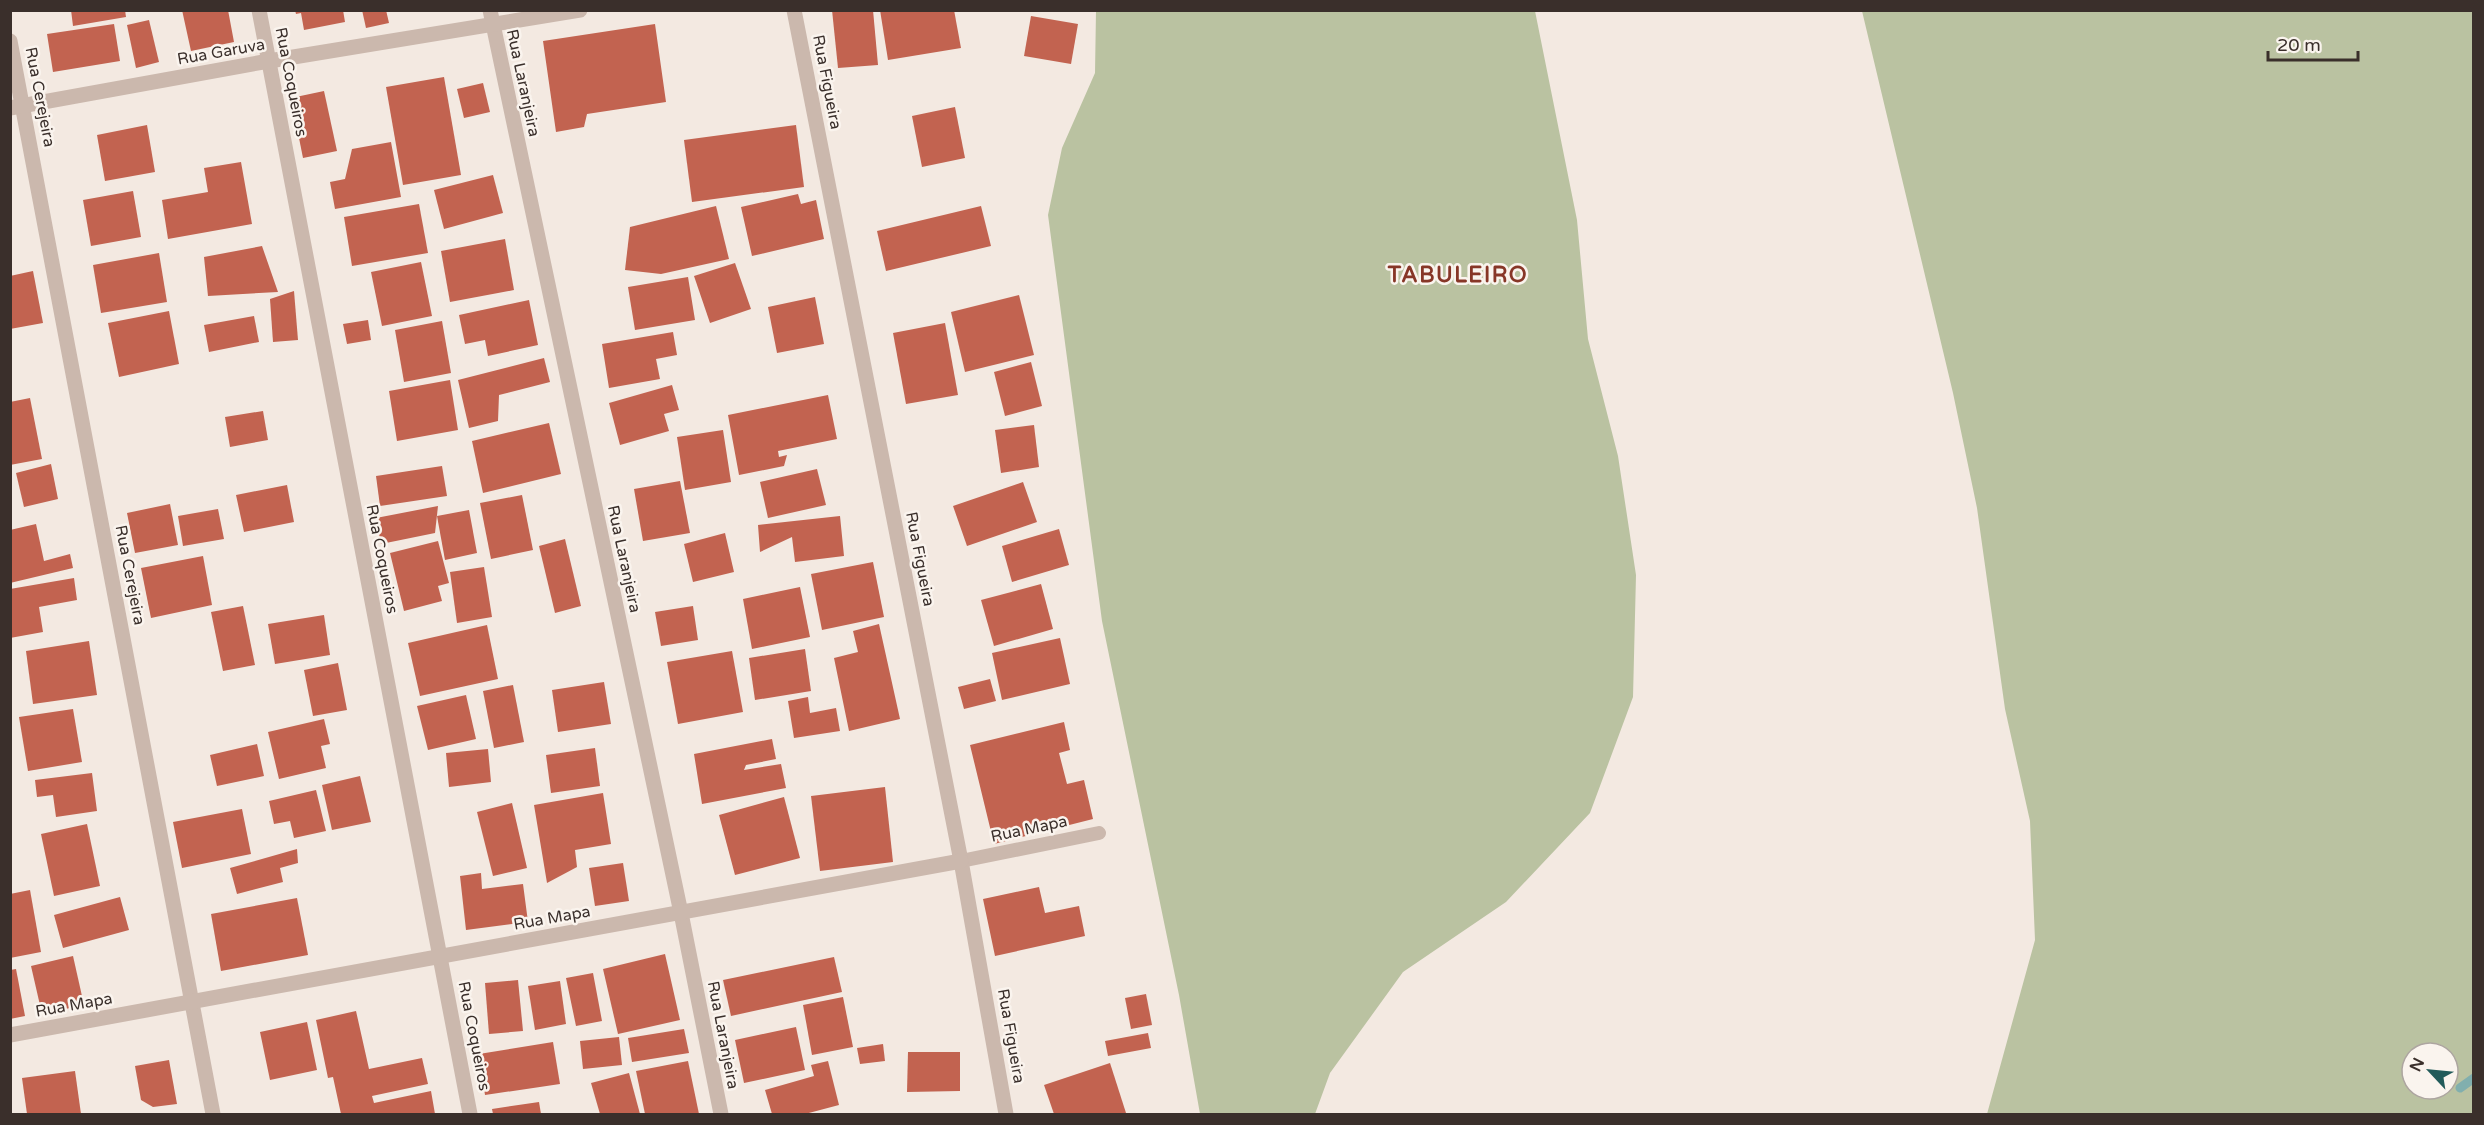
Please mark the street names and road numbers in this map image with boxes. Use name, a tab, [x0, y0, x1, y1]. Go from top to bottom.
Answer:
street label: Rua Coqueiros	[271, 26, 311, 138]
street label: Rua Laranjeira	[502, 27, 544, 139]
street label: Rua Figueira	[808, 33, 846, 131]
street label: Rua Garuva	[176, 34, 266, 70]
street label: Rua Cerejeira	[21, 45, 59, 149]
street label: Rua Coqueiros	[362, 503, 402, 615]
street label: Rua Laranjeira	[603, 503, 645, 615]
street label: Rua Figueira	[901, 510, 939, 608]
street label: Rua Cerejeira	[111, 523, 149, 627]
street label: Rua Mapa	[989, 811, 1069, 847]
street label: Rua Mapa	[512, 901, 592, 935]
street label: Rua Laranjeira	[703, 979, 743, 1091]
street label: Rua Coqueiros	[454, 980, 494, 1092]
street label: Rua Figueira	[993, 987, 1029, 1085]
street label: Rua Mapa	[34, 988, 114, 1022]

